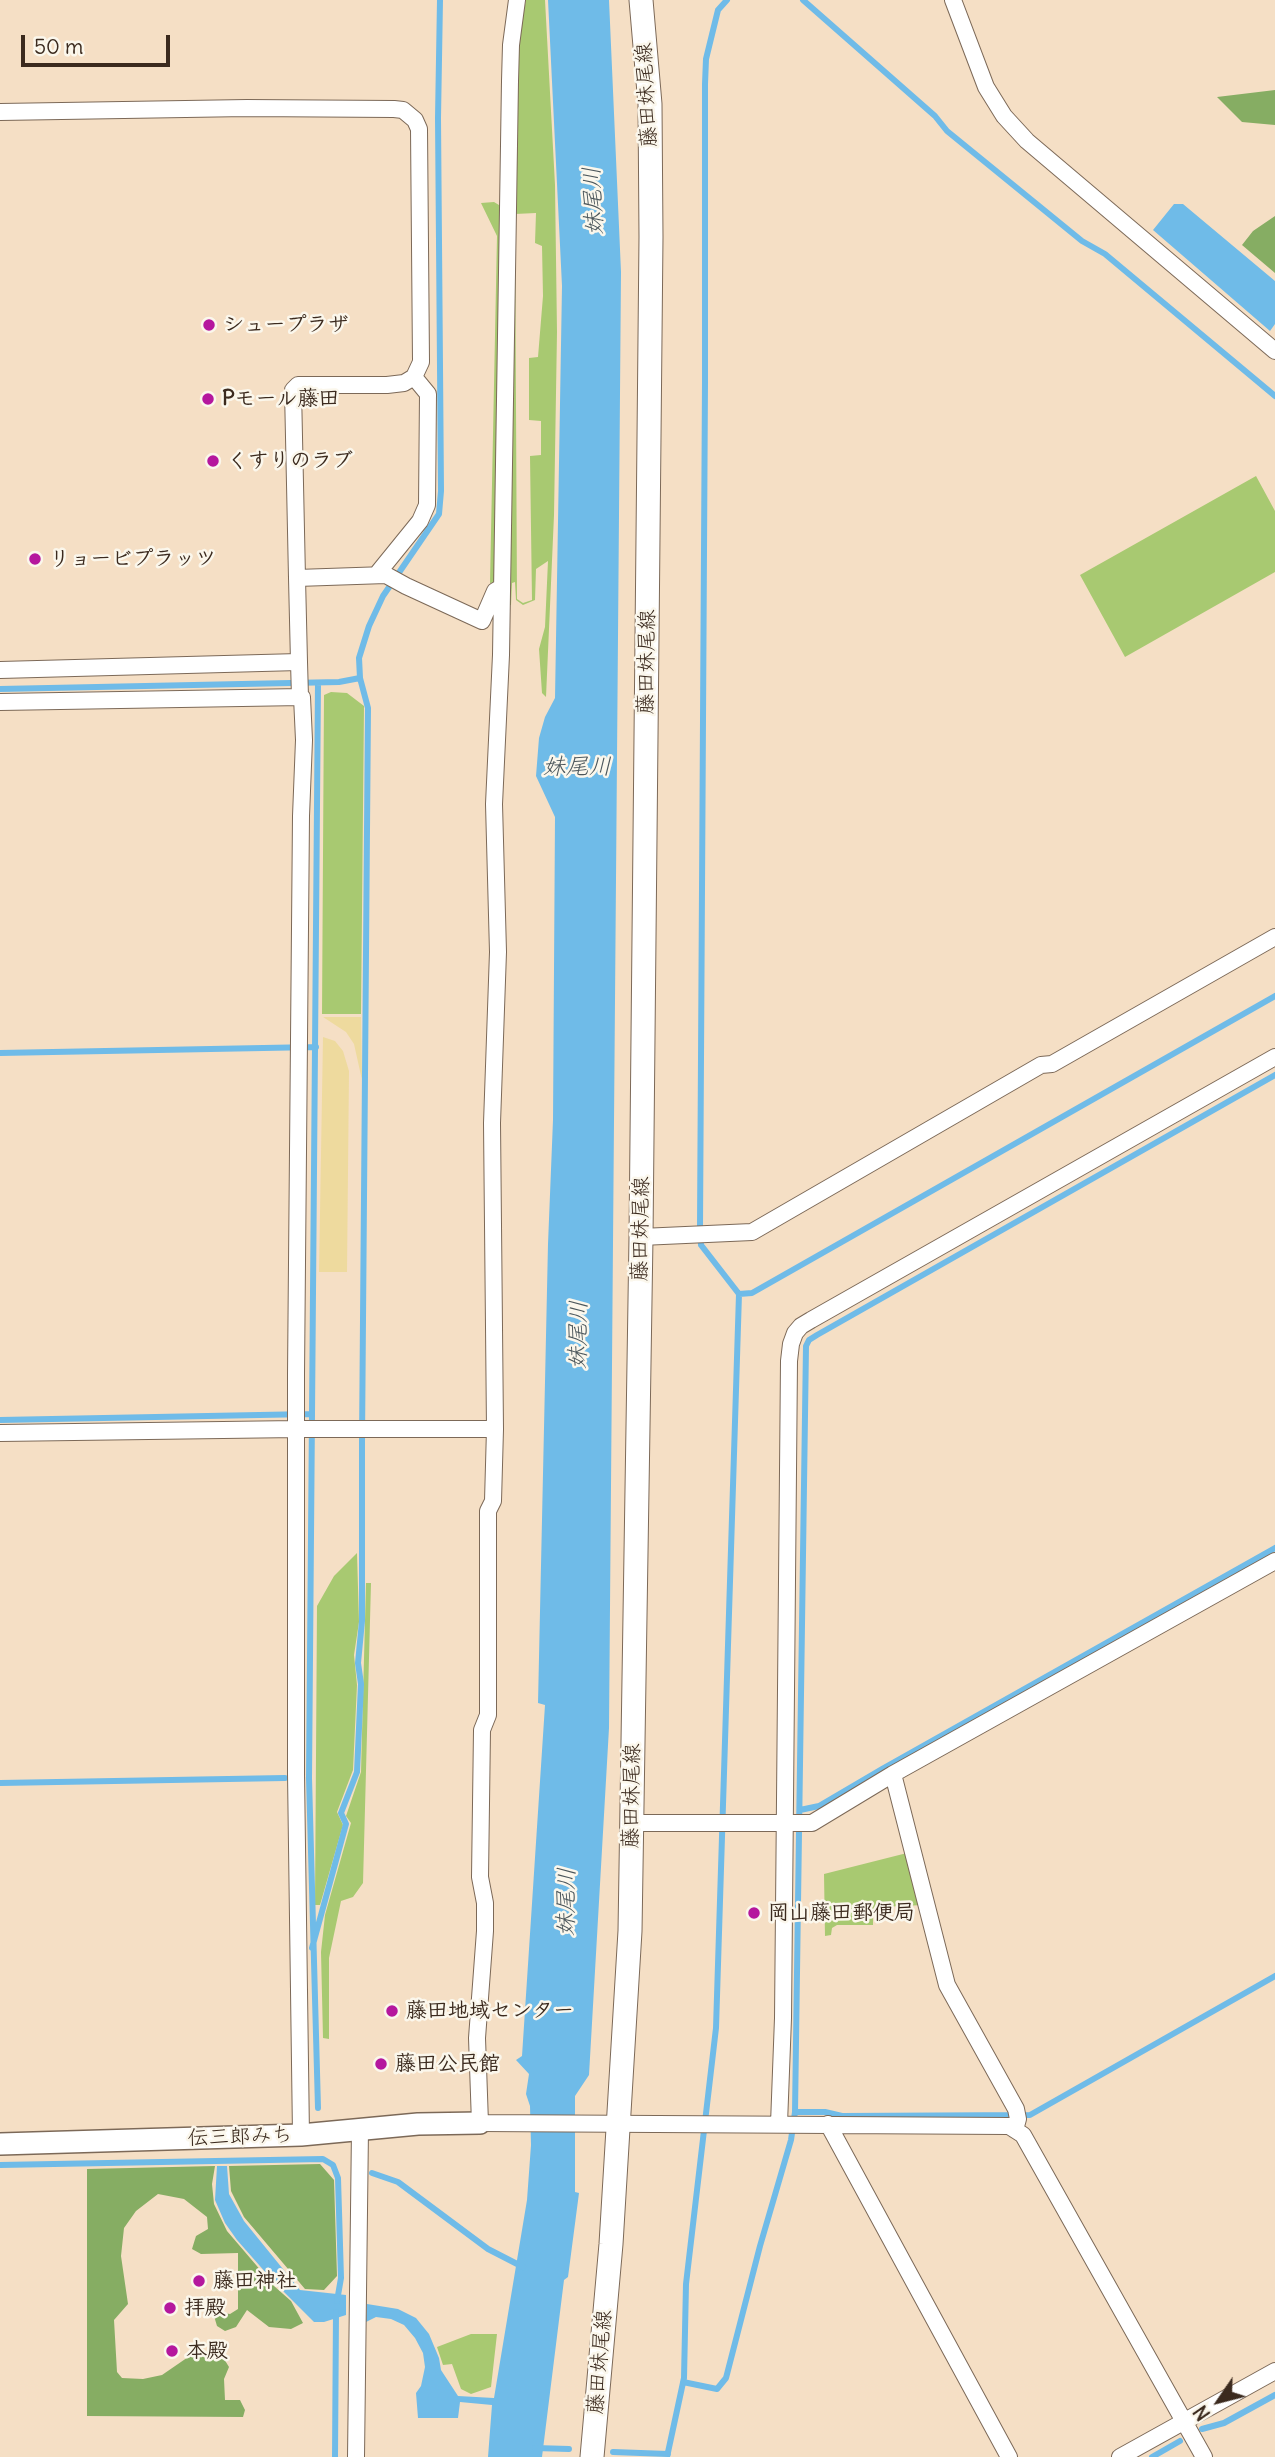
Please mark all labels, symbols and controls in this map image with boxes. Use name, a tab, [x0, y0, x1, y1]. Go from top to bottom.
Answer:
scale bar	[24, 21, 173, 65]
text: 50 m	[34, 33, 83, 60]
street label: 藤田妹尾線	[632, 42, 662, 148]
water label: 妹尾川	[578, 166, 610, 236]
place label: シュープラザ	[223, 312, 349, 338]
marker: シュープラザ	[201, 317, 217, 333]
place label: Pモール藤田	[222, 386, 340, 412]
marker: Pモール藤田	[200, 391, 216, 407]
place label: くすりのラブ	[227, 448, 353, 474]
marker: くすりのラブ	[205, 453, 221, 469]
place label: リョービプラッツ	[49, 546, 216, 572]
marker: リョービプラッツ	[27, 551, 43, 567]
street label: 藤田妹尾線	[633, 609, 661, 715]
water label: 妹尾川	[543, 753, 611, 781]
street label: 藤田妹尾線	[627, 1176, 655, 1282]
water label: 妹尾川	[565, 1300, 593, 1370]
street label: 藤田妹尾線	[618, 1743, 646, 1849]
water label: 妹尾川	[553, 1867, 581, 1937]
place label: 岡山藤田郵便局	[768, 1900, 915, 1926]
marker: 岡山藤田郵便局	[746, 1905, 762, 1921]
place label: 藤田地域センター	[406, 1998, 574, 2024]
marker: 藤田地域センター	[384, 2003, 400, 2019]
place label: 藤田公民館	[395, 2051, 500, 2077]
marker: 藤田公民館	[373, 2056, 389, 2072]
street label: 伝三郎みち	[187, 2123, 293, 2151]
place label: 藤田神社	[213, 2268, 297, 2294]
marker: 藤田神社	[191, 2273, 207, 2289]
place label: 拝殿	[184, 2295, 226, 2321]
marker: 拝殿	[162, 2300, 178, 2316]
street label: 藤田妹尾線	[583, 2309, 617, 2415]
place label: 本殿	[186, 2338, 228, 2364]
marker: 本殿	[164, 2343, 180, 2359]
north arrow	[1184, 2366, 1254, 2436]
text: N	[1188, 2401, 1215, 2425]

